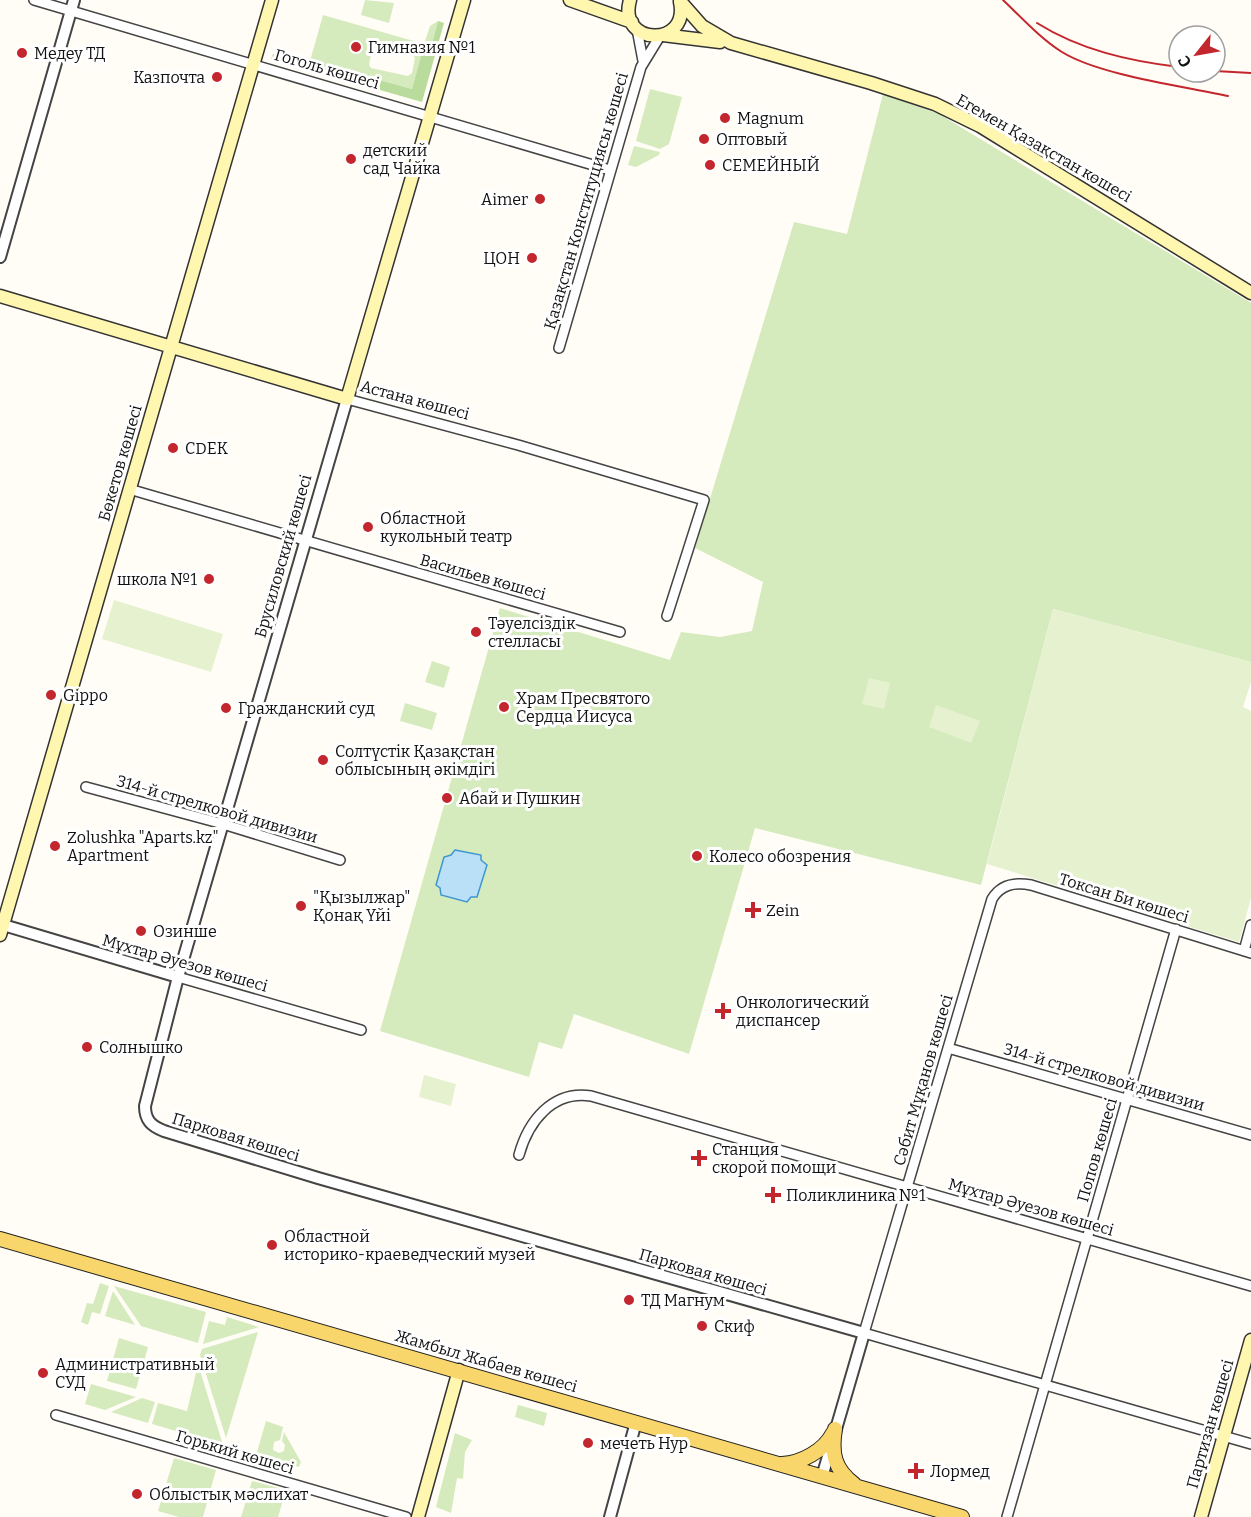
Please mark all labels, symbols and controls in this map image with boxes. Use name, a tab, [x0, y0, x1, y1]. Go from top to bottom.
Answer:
north arrow	[1167, 24, 1227, 84]
place label: Гимназия №1	[368, 38, 476, 57]
marker: Гимназия №1	[349, 40, 363, 54]
place label: Медеу ТД	[34, 44, 106, 63]
street label: Гоголь көшесі	[273, 45, 382, 93]
marker: Медеу ТД	[15, 46, 29, 60]
text: С	[1174, 52, 1195, 71]
place label: Казпочта	[133, 68, 205, 87]
marker: Казпочта	[210, 70, 224, 84]
street label: Қазақстан Конституциясы көшесі	[540, 70, 632, 332]
street label: Егемен Қазақстан көшесі	[953, 90, 1135, 206]
place label: Magnum	[737, 109, 804, 128]
marker: Magnum	[718, 111, 732, 125]
place label: Оптовый	[716, 130, 787, 149]
marker: Оптовый	[697, 132, 711, 146]
place label: детский сад Чайка	[363, 141, 441, 178]
marker: детский сад Чайка	[344, 152, 358, 166]
place label: СЕМЕЙНЫЙ	[722, 155, 820, 175]
marker: СЕМЕЙНЫЙ	[703, 158, 717, 172]
place label: Aimer	[481, 190, 528, 209]
marker: Aimer	[533, 192, 547, 206]
place label: ЦОН	[483, 249, 520, 268]
marker: ЦОН	[525, 251, 539, 265]
street label: Астана көшесі	[358, 376, 472, 424]
street label: Бөкетов көшесі	[94, 402, 146, 523]
place label: CDEK	[185, 439, 229, 458]
marker: CDEK	[166, 441, 180, 455]
street label: Брусиловский көшесі	[251, 472, 315, 640]
place label: Областной кукольный театр	[380, 509, 512, 546]
marker: Областной кукольный театр	[361, 520, 375, 534]
street label: Васильев көшесі	[418, 550, 548, 604]
place label: школа №1	[117, 570, 197, 589]
marker: школа №1	[202, 572, 216, 586]
place label: Тәуелсіздік стелласы	[488, 614, 576, 651]
marker: Тәуелсіздік стелласы	[469, 625, 483, 639]
place label: Gippo	[63, 686, 108, 705]
marker: Gippo	[44, 688, 58, 702]
place label: Храм Пресвятого Сердца Иисуса	[516, 689, 650, 726]
place label: Гражданский суд	[238, 699, 375, 718]
marker: Храм Пресвятого Сердца Иисуса	[497, 700, 511, 714]
marker: Гражданский суд	[219, 701, 233, 715]
place label: Солтүстік Қазақстан облысының әкімдігі	[335, 742, 495, 779]
marker: Солтүстік Қазақстан облысының әкімдігі	[316, 753, 330, 767]
street label: 314-й стрелковой дивизии	[114, 771, 320, 847]
place label: Абай и Пушкин	[459, 789, 580, 808]
marker: Абай и Пушкин	[440, 791, 454, 805]
place label: Zolushka "Aparts.kz" Apartment	[67, 828, 219, 865]
marker: Zolushka "Aparts.kz" Apartment	[48, 839, 62, 853]
place label: Колесо обозрения	[709, 847, 851, 866]
marker: Колесо обозрения	[690, 849, 704, 863]
street label: Токсан Би көшесі	[1057, 869, 1191, 927]
place label: "Қызылжар" Қонақ Үйі	[313, 888, 411, 925]
marker: "Қызылжар" Қонақ Үйі	[294, 899, 308, 913]
marker: Zein	[744, 901, 762, 919]
place label: Zein	[766, 901, 799, 920]
place label: Озинше	[153, 922, 217, 941]
marker: Озинше	[134, 924, 148, 938]
street label: Мұхтар Әуезов көшесі	[100, 930, 270, 996]
street label: Сәбит Мұқанов көшесі	[889, 992, 957, 1168]
place label: Онкологический диспансер	[736, 993, 869, 1030]
marker: Онкологический диспансер	[714, 1002, 732, 1020]
place label: Солнышко	[99, 1038, 183, 1057]
street label: 314-й стрелковой дивизии	[1001, 1039, 1207, 1115]
marker: Солнышко	[80, 1040, 94, 1054]
street label: Попов көшесі	[1073, 1096, 1121, 1204]
street label: Парковая көшесі	[170, 1109, 302, 1165]
place label: Станция скорой помощи	[712, 1140, 836, 1177]
marker: Станция скорой помощи	[690, 1149, 708, 1167]
street label: Мұхтар Әуезов көшесі	[946, 1174, 1116, 1240]
marker: Поликлиника №1	[764, 1186, 782, 1204]
place label: Поликлиника №1	[786, 1186, 926, 1205]
place label: Oбластной историко-краеведческий музей	[284, 1227, 535, 1264]
marker: Oбластной историко-краеведческий музей	[265, 1238, 279, 1252]
street label: Парковая көшесі	[637, 1245, 769, 1299]
place label: ТД Магнум	[641, 1291, 725, 1310]
marker: ТД Магнум	[622, 1293, 636, 1307]
place label: Скиф	[714, 1317, 755, 1336]
marker: Скиф	[695, 1319, 709, 1333]
street label: Жамбыл Жабаев көшесі	[393, 1326, 580, 1396]
place label: Административный СУД	[55, 1355, 215, 1392]
street label: Партизан көшесі	[1183, 1357, 1238, 1491]
marker: Административный СУД	[36, 1366, 50, 1380]
street label: Горький көшесі	[174, 1426, 296, 1478]
place label: мечеть Нур	[600, 1434, 688, 1453]
marker: мечеть Нур	[581, 1436, 595, 1450]
marker: Лормед	[907, 1462, 925, 1480]
place label: Лормед	[930, 1462, 990, 1481]
place label: Облыстық мәслихат	[149, 1485, 308, 1504]
marker: Облыстық мәслихат	[130, 1487, 144, 1501]

